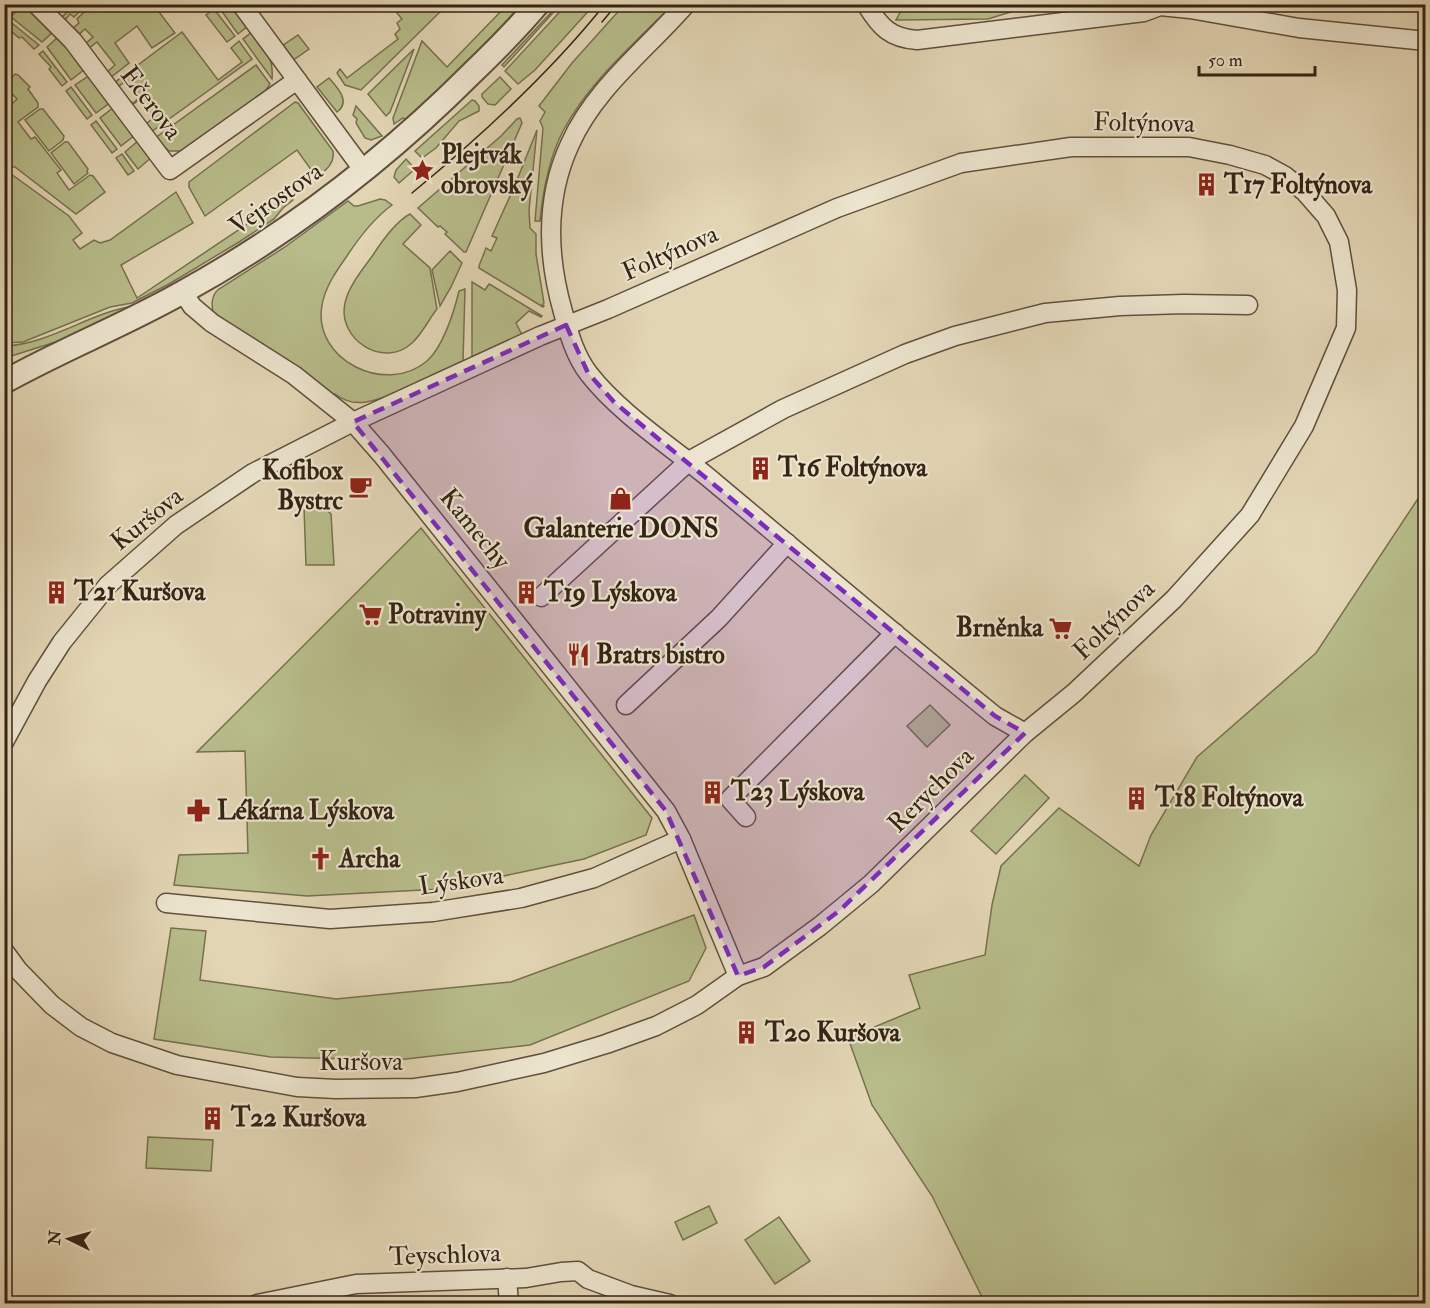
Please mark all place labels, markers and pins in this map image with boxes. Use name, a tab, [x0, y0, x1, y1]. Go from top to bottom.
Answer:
place label: Plejtvák obrovský	[441, 139, 534, 202]
place icon: Plejtvák obrovský	[410, 157, 436, 183]
place label: T17 Foltýnova	[1223, 169, 1373, 202]
building icon: T17 Foltýnova	[1193, 172, 1219, 198]
place label: T16 Foltýnova	[777, 452, 928, 485]
place label: Kofibox Bystrc	[262, 455, 344, 518]
building icon: T16 Foltýnova	[747, 455, 773, 481]
cafe icon: Kofibox Bystrc	[348, 473, 374, 499]
shop icon: Galanterie DONS	[608, 485, 634, 511]
place label: Galanterie DONS	[524, 513, 718, 545]
place label: T21 Kuršova	[73, 576, 206, 608]
place label: T19 Lýskova	[543, 577, 678, 610]
building icon: T21 Kuršova	[43, 579, 69, 605]
building icon: T19 Lýskova	[513, 580, 539, 606]
place label: Potraviny	[388, 599, 488, 632]
supermarket icon: Potraviny	[357, 602, 383, 628]
place label: Brněnka	[956, 612, 1044, 644]
supermarket icon: Brněnka	[1048, 615, 1074, 641]
place label: Bratrs bistro	[596, 639, 725, 671]
restaurant icon: Bratrs bistro	[565, 642, 591, 668]
place label: T23 Lýskova	[730, 776, 865, 809]
building icon: T23 Lýskova	[700, 779, 726, 805]
place label: T18 Foltýnova	[1154, 782, 1304, 815]
building icon: T18 Foltýnova	[1124, 785, 1150, 811]
place label: Lékárna Lýskova	[217, 795, 395, 828]
pharmacy icon: Lékárna Lýskova	[186, 798, 212, 824]
place label: Archa	[338, 843, 401, 875]
church icon: Archa	[308, 846, 334, 872]
place label: T20 Kuršova	[764, 1017, 901, 1049]
building icon: T20 Kuršova	[734, 1020, 760, 1046]
place label: T22 Kuršova	[230, 1102, 367, 1134]
building icon: T22 Kuršova	[200, 1105, 226, 1131]

